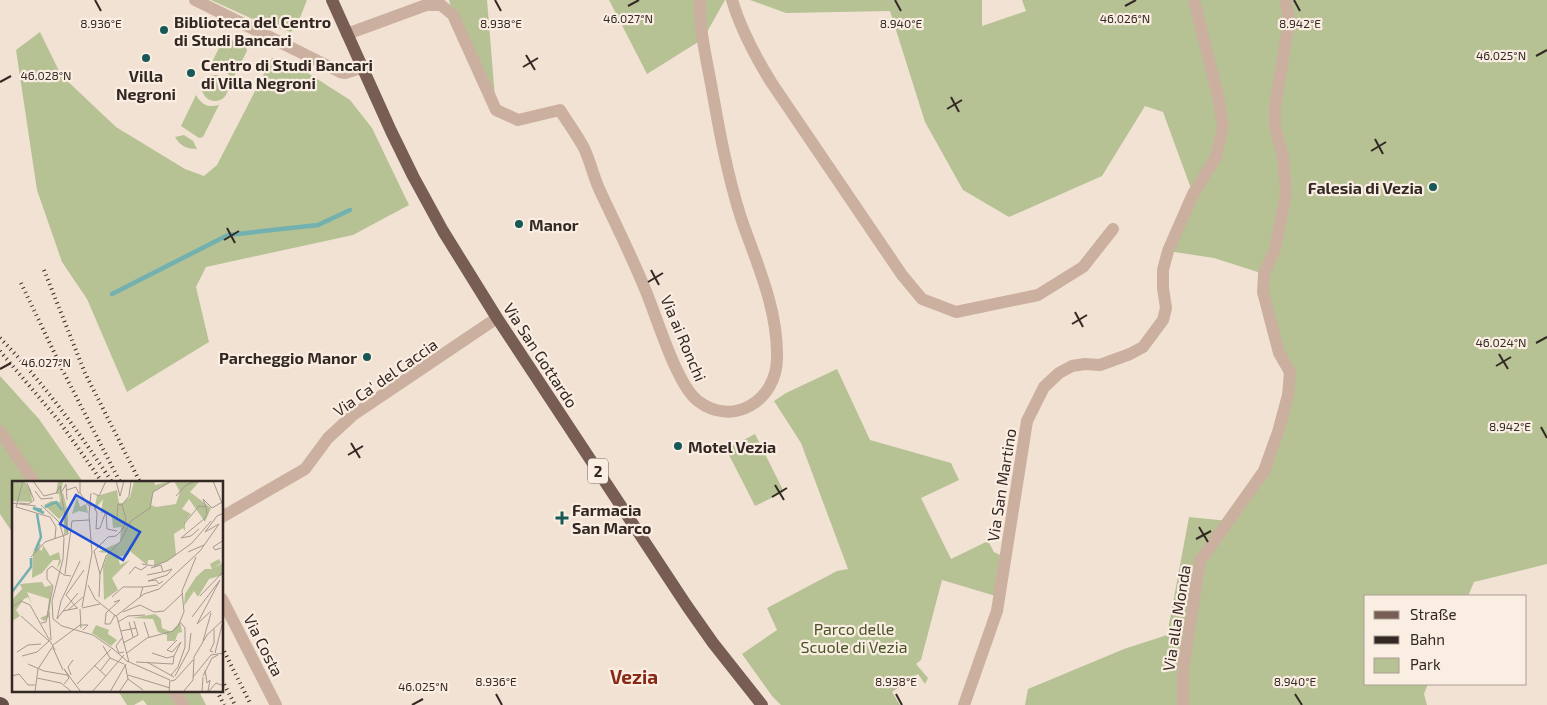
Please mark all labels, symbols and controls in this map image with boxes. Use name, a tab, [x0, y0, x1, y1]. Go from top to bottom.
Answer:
text: 46.027°N	[603, 11, 653, 25]
text: 46.026°N	[1100, 11, 1150, 25]
place label: Biblioteca del Centro di Studi Bancari	[174, 12, 331, 49]
text: 8.936°E	[80, 16, 122, 30]
text: 8.938°E	[480, 16, 522, 30]
text: 8.940°E	[880, 16, 923, 30]
text: 8.942°E	[1279, 16, 1321, 30]
marker: Biblioteca del Centro di Studi Bancari	[158, 24, 170, 36]
text: 46.025°N	[1476, 48, 1526, 62]
marker: Villa Negroni	[140, 52, 152, 64]
place label: Centro di Studi Bancari di Villa Negroni	[201, 55, 373, 92]
place label: Villa Negroni	[116, 66, 176, 103]
marker: Centro di Studi Bancari di Villa Negroni	[185, 67, 197, 79]
text: 46.028°N	[20, 68, 72, 82]
place label: Falesia di Vezia	[1308, 178, 1423, 197]
marker: Falesia di Vezia	[1427, 181, 1439, 193]
place label: Manor	[529, 215, 579, 234]
marker: Manor	[513, 218, 525, 230]
street label: Via ai Ronchi	[657, 292, 711, 384]
street label: Via San Gottardo	[500, 299, 582, 411]
street label: Via Ca' del Caccia	[329, 334, 441, 420]
text: 46.024°N	[1475, 335, 1527, 349]
place label: Parcheggio Manor	[219, 348, 357, 367]
marker: Parcheggio Manor	[361, 351, 373, 363]
text: 46.027°N	[21, 355, 71, 369]
text: 8.942°E	[1489, 419, 1531, 433]
street label: Via San Martino	[983, 427, 1019, 543]
place label: Motel Vezia	[688, 437, 776, 456]
marker: Motel Vezia	[672, 440, 684, 452]
road number: 2	[588, 458, 608, 484]
inset map	[12, 481, 224, 692]
place label: Farmacia San Marco	[572, 500, 652, 537]
marker: Farmacia San Marco	[556, 512, 568, 524]
street label: Via alla Monda	[1158, 564, 1194, 672]
legend	[1364, 595, 1527, 685]
text: Straße	[1410, 605, 1456, 623]
street label: Via Costa	[240, 611, 288, 679]
park label: Parco delle Scuole di Vezia	[801, 619, 907, 656]
text: Bahn	[1410, 630, 1445, 648]
text: Park	[1410, 655, 1441, 673]
district label: Vezia	[610, 665, 658, 688]
text: 8.936°E	[475, 674, 517, 688]
text: 8.938°E	[875, 674, 917, 688]
text: 8.940°E	[1274, 674, 1317, 688]
text: 46.025°N	[398, 679, 448, 693]

